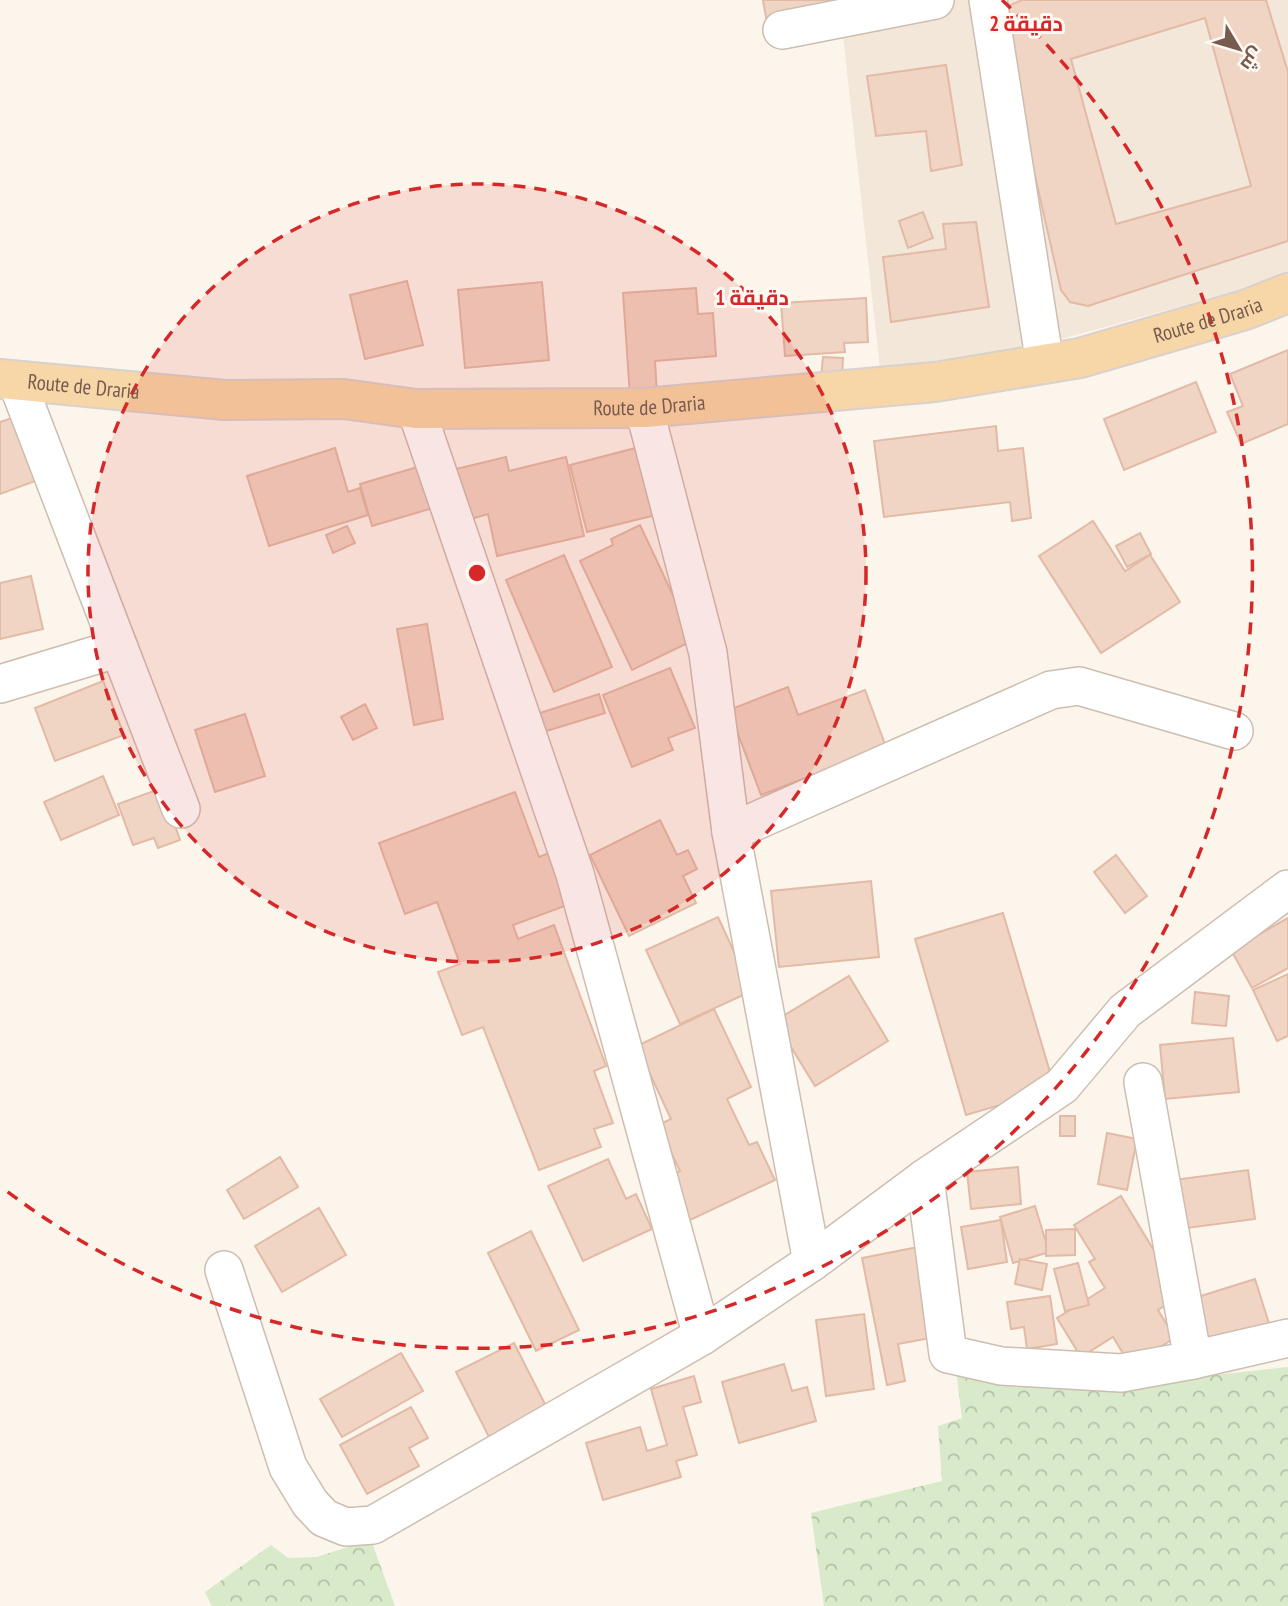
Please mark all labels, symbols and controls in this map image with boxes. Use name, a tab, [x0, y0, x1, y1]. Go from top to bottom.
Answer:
text: 2 دقيقة	[989, 10, 1063, 37]
north arrow	[1204, 14, 1274, 84]
text: ش	[1235, 42, 1269, 76]
text: 1 دقيقة	[715, 284, 789, 311]
street label: Route de Draria	[1150, 291, 1266, 349]
street label: Route de Draria	[26, 368, 141, 405]
street label: Route de Draria	[593, 389, 706, 421]
centre of rings	[465, 561, 489, 585]

